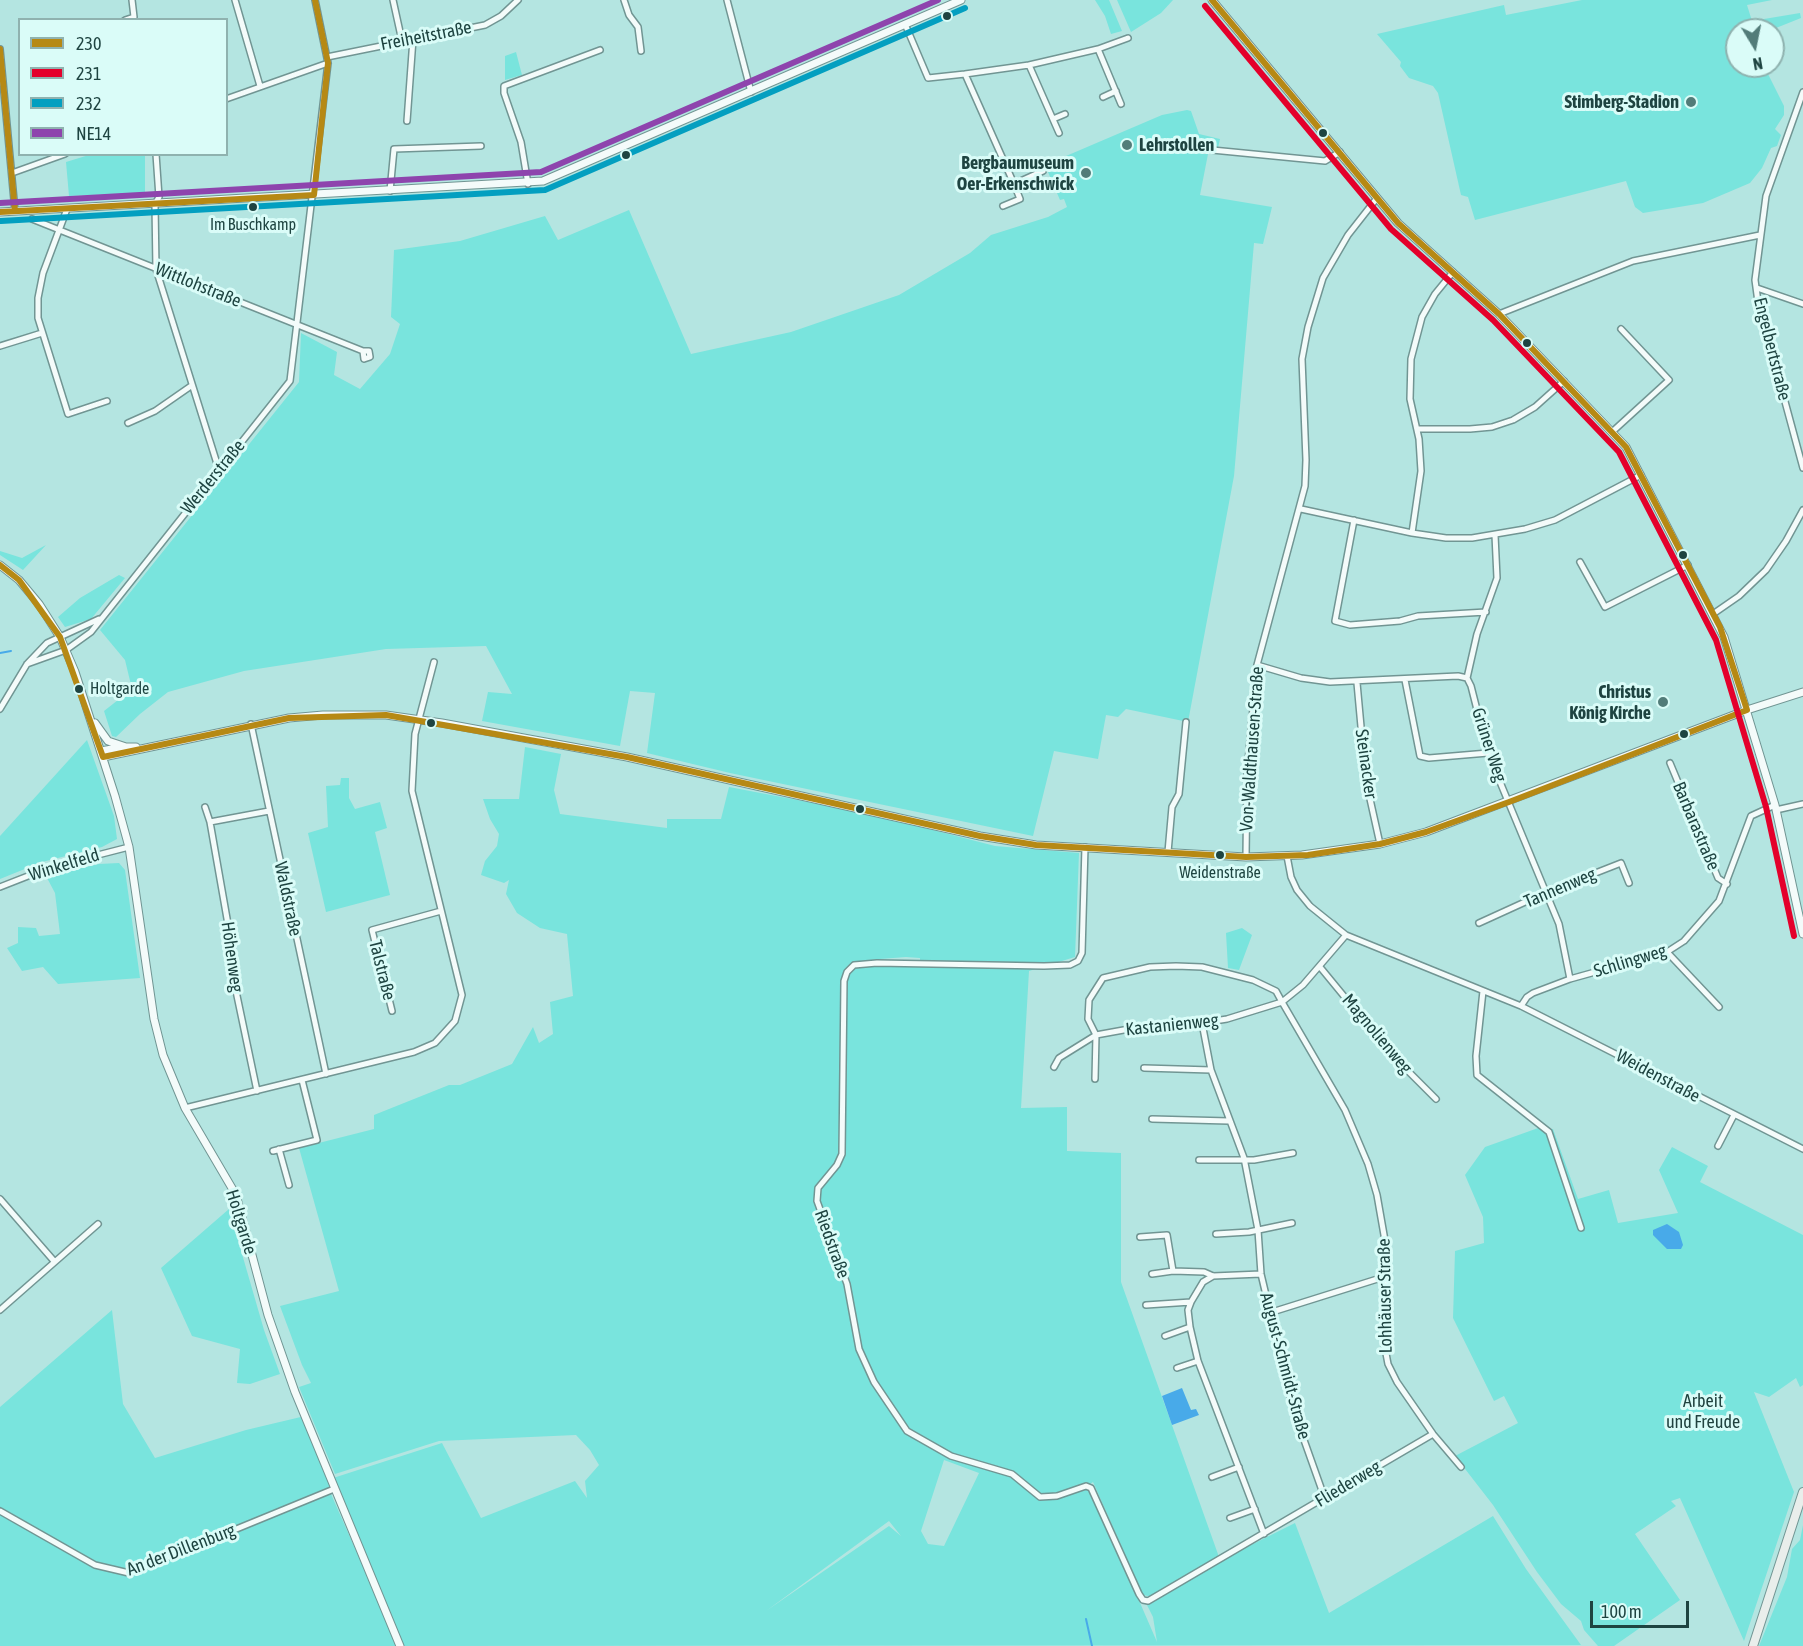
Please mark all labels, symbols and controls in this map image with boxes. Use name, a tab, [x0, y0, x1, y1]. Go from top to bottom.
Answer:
unlabelled marker	[941, 10, 953, 22]
street label: Freiheitstraße	[379, 17, 473, 55]
legend	[18, 18, 228, 156]
north arrow	[1725, 18, 1785, 78]
text: 230	[76, 33, 101, 54]
text: N	[1752, 54, 1764, 73]
text: 231	[76, 63, 101, 84]
place label: Stimberg-Stadion	[1564, 91, 1679, 113]
text: 232	[76, 93, 101, 114]
marker: Stimberg-Stadion	[1684, 95, 1698, 109]
text: NE14	[76, 123, 111, 144]
unlabelled marker	[1317, 127, 1329, 139]
place label: Lehrstollen	[1139, 134, 1214, 156]
marker: Lehrstollen	[1120, 138, 1134, 152]
unlabelled marker	[620, 149, 632, 161]
place label: Bergbaumuseum Oer-Erkenschwick	[957, 152, 1074, 195]
marker: Bergbaumuseum Oer-Erkenschwick	[1079, 166, 1093, 180]
marker: Im Buschkamp	[247, 201, 259, 213]
place label: Im Buschkamp	[210, 215, 296, 235]
street label: Wittlohstraße	[152, 258, 244, 312]
street label: Engelbertstraße	[1749, 295, 1795, 403]
unlabelled marker	[1521, 337, 1533, 349]
street label: Werderstraße	[176, 435, 250, 519]
unlabelled marker	[1677, 549, 1689, 561]
street label: Von-Waldthausen-Straße	[1235, 666, 1269, 832]
place label: Holtgarde	[90, 679, 149, 699]
place label: Christus König Kirche	[1569, 681, 1651, 724]
marker: Holtgarde	[73, 683, 85, 695]
marker: Christus König Kirche	[1656, 695, 1670, 709]
street label: Grüner Weg	[1467, 705, 1511, 785]
unlabelled marker	[425, 717, 437, 729]
street label: Steinacker	[1350, 728, 1382, 800]
unlabelled marker	[1678, 728, 1690, 740]
street label: Barbarastraße	[1668, 779, 1724, 873]
unlabelled marker	[854, 803, 866, 815]
street label: Winkelfeld	[26, 844, 102, 886]
marker: Weidenstraße	[1214, 849, 1226, 861]
street label: Waldstraße	[270, 860, 306, 938]
place label: Weidenstraße	[1179, 863, 1261, 883]
street label: Tannenweg	[1521, 863, 1599, 913]
street label: Höhenweg	[216, 920, 248, 994]
street label: Talstraße	[364, 938, 400, 1002]
street label: Schlingweg	[1591, 940, 1669, 982]
street label: Magnolienweg	[1337, 990, 1417, 1078]
street label: Kastanienweg	[1125, 1009, 1219, 1041]
street label: Weidenstraße	[1612, 1045, 1704, 1107]
street label: Holtgarde	[221, 1187, 261, 1257]
street label: Riedstraße	[810, 1207, 854, 1281]
street label: Lohhäuser Straße	[1373, 1238, 1397, 1354]
street label: August-Schmidt-Straße	[1255, 1290, 1315, 1442]
park label: Arbeit und Freude	[1666, 1390, 1740, 1432]
street label: Fliederweg	[1311, 1456, 1385, 1512]
street label: An der Dillenburg	[124, 1519, 238, 1581]
scale bar	[1593, 1589, 1692, 1627]
text: 100 m	[1601, 1601, 1642, 1622]

